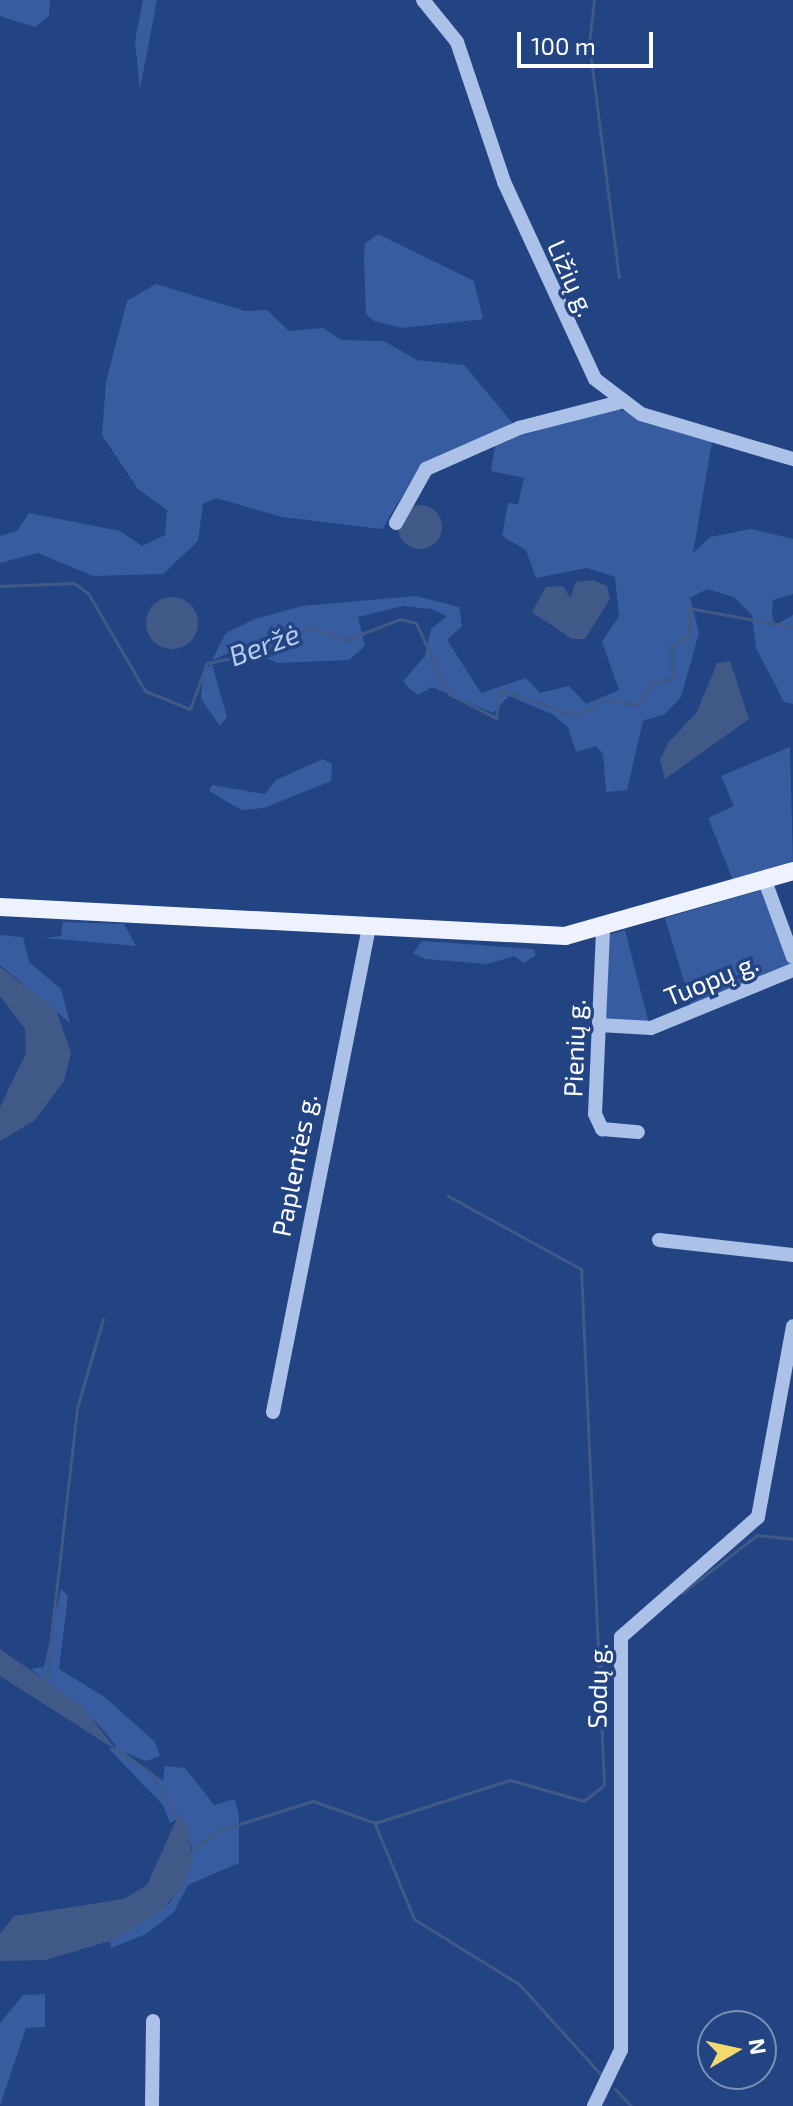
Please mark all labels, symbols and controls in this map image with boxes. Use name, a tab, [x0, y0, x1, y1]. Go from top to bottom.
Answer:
scale bar	[521, 16, 657, 66]
text: 100 m	[531, 31, 596, 60]
street label: Ližių g.	[541, 235, 603, 321]
water label: Beržė	[224, 616, 304, 672]
street label: Tuopų g.	[659, 946, 763, 1012]
street label: Pienių g.	[557, 998, 591, 1098]
street label: Paplentės g.	[265, 1091, 323, 1239]
street label: Sodų g.	[581, 1643, 613, 1729]
north arrow	[697, 2010, 777, 2090]
text: N	[745, 2037, 773, 2056]

